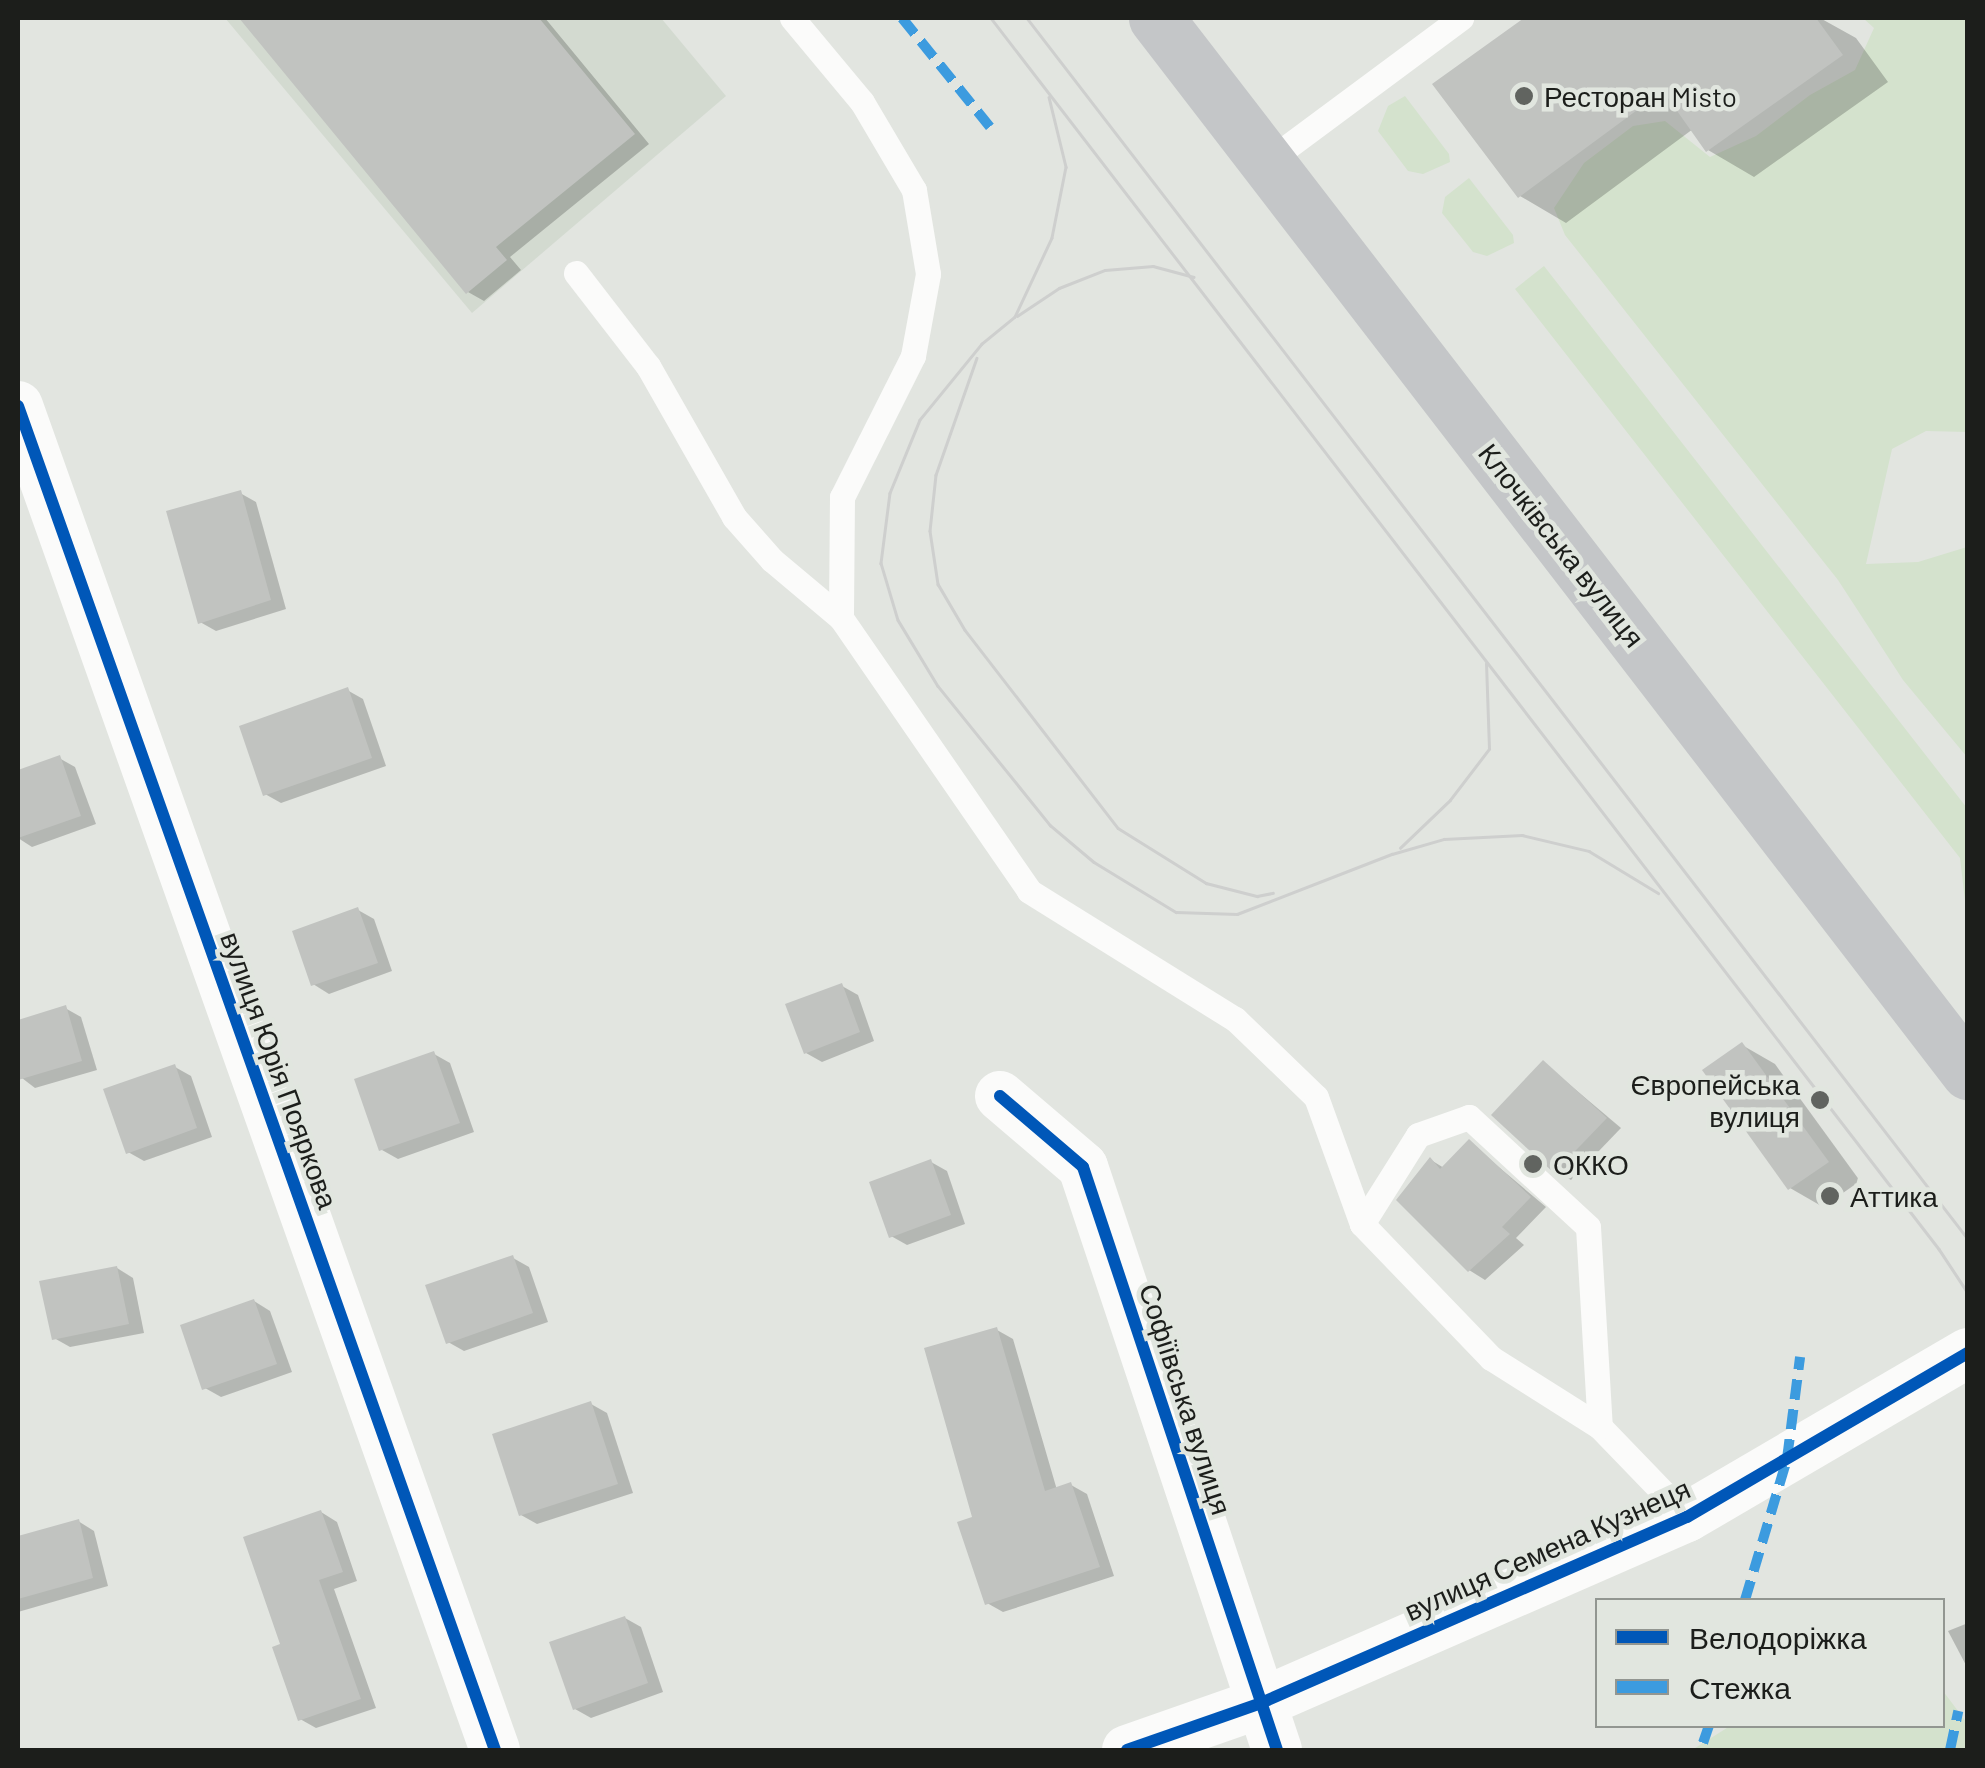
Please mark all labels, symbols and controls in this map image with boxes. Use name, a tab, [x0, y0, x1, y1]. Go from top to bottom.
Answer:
place label: Ресторан Misto	[1544, 79, 1737, 113]
marker: Ресторан Misto	[1513, 85, 1535, 107]
street label: Клочківська вулиця	[1472, 437, 1652, 653]
street label: вулиця Юрія Пояркова	[214, 927, 346, 1213]
place label: Європейська вулиця	[1630, 1067, 1800, 1133]
marker: Європейська вулиця	[1809, 1089, 1831, 1111]
place label: ОККО	[1553, 1147, 1629, 1181]
marker: ОККО	[1522, 1153, 1544, 1175]
place label: Аттика	[1850, 1179, 1938, 1213]
marker: Аттика	[1819, 1185, 1841, 1207]
street label: Софіївська вулиця	[1133, 1279, 1239, 1519]
street label: вулиця Семена Кузнеця	[1399, 1471, 1695, 1627]
legend	[1595, 1598, 1945, 1728]
text: Велодоріжка	[1689, 1619, 1867, 1655]
text: Стежка	[1689, 1669, 1791, 1705]

